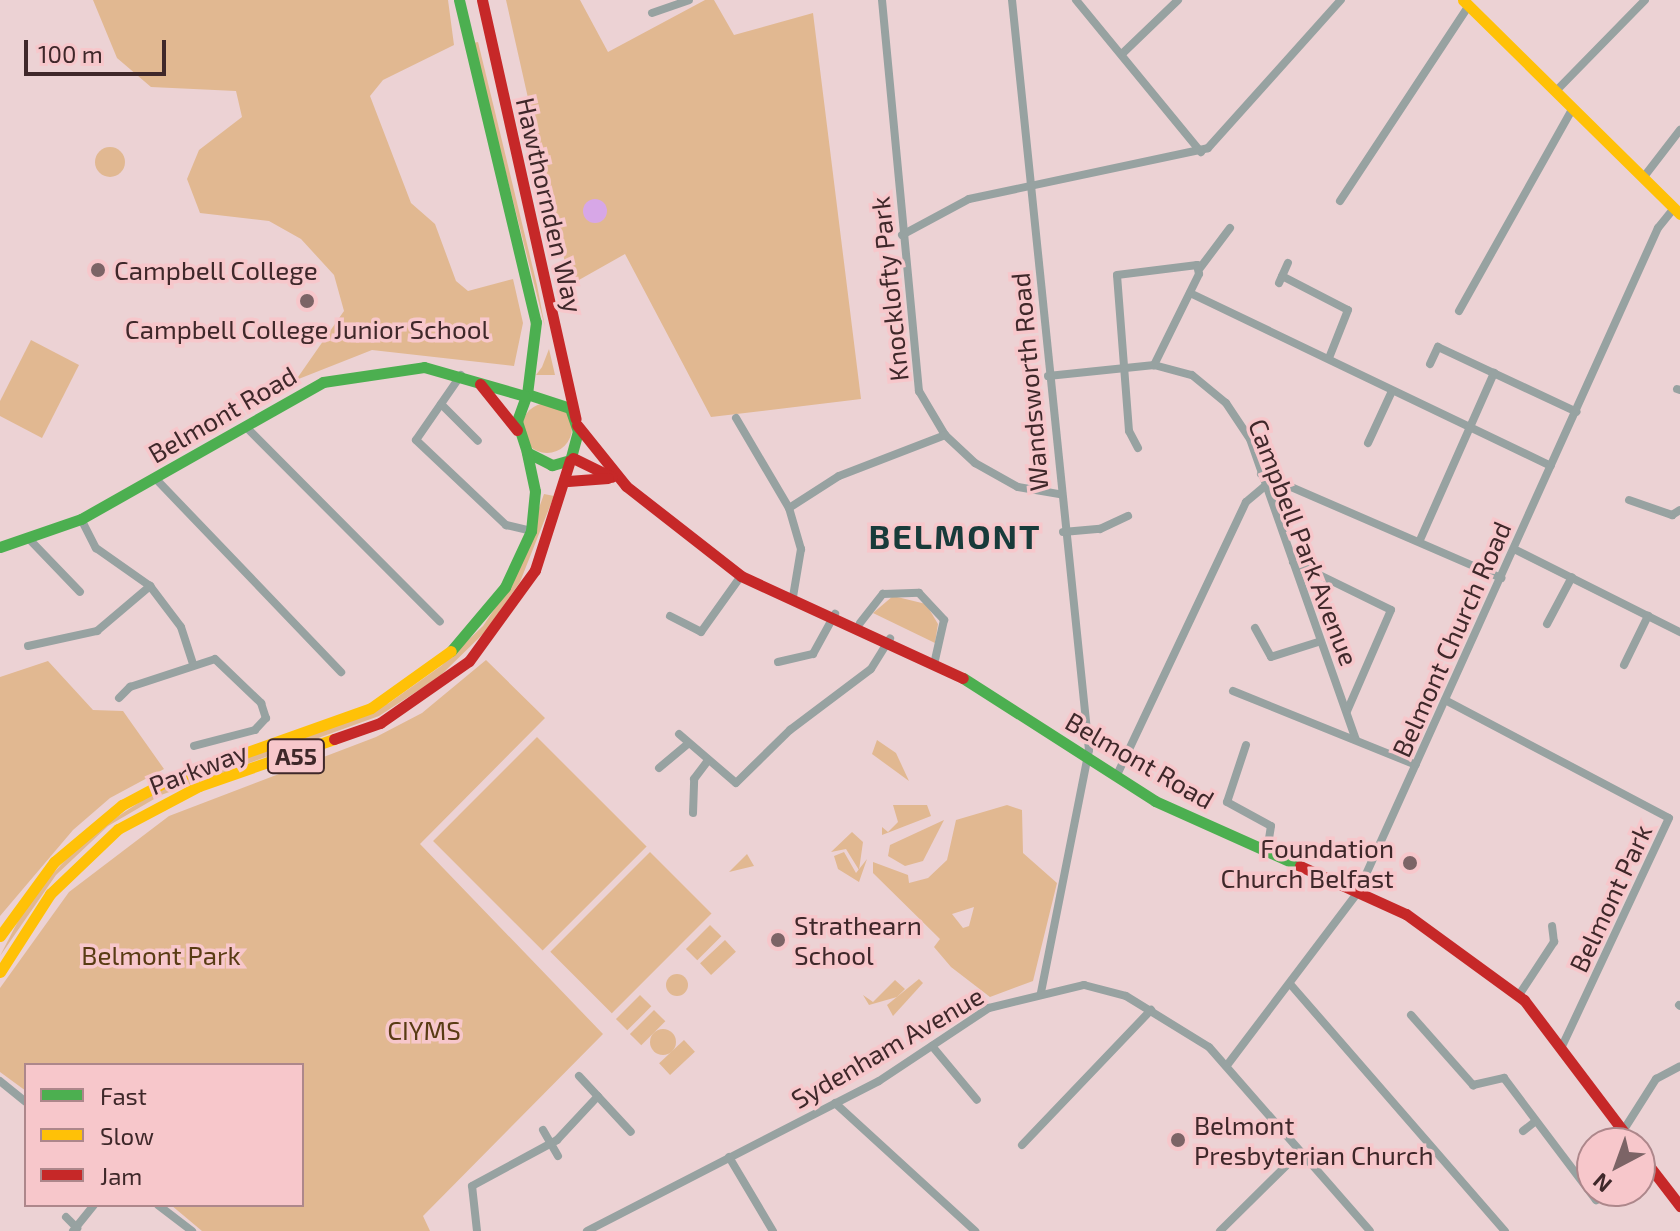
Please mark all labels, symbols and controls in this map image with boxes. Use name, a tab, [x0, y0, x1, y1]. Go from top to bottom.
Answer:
scale bar	[28, 24, 170, 74]
text: 100 m	[38, 39, 103, 68]
street label: Hawthornden Way	[510, 94, 590, 316]
street label: Knocklofty Park	[864, 195, 914, 383]
place label: Campbell College	[114, 254, 318, 286]
marker: Campbell College	[89, 261, 107, 279]
street label: Wandsworth Road	[1004, 272, 1054, 492]
marker: Campbell College Junior School	[298, 292, 316, 310]
place label: Campbell College Junior School	[124, 313, 490, 345]
street label: Belmont Road	[142, 359, 302, 469]
street label: Campbell Park Avenue	[1242, 414, 1366, 670]
district label: BELMONT	[868, 516, 1042, 556]
street label: Belmont Church Road	[1385, 516, 1517, 762]
street label: Belmont Road	[1060, 705, 1220, 815]
street label: Parkway	[145, 735, 251, 801]
road number: A55	[266, 736, 326, 776]
street label: Belmont Park	[1562, 819, 1658, 977]
place label: Foundation Church Belfast	[1221, 832, 1394, 894]
marker: Foundation Church Belfast	[1401, 854, 1419, 872]
place label: Strathearn School	[794, 909, 922, 970]
marker: Strathearn School	[769, 931, 787, 949]
park label: Belmont Park	[81, 939, 241, 971]
street label: Sydenham Avenue	[785, 979, 989, 1115]
park label: CIYMS	[387, 1014, 461, 1046]
legend	[24, 1063, 304, 1207]
text: Fast	[100, 1081, 147, 1110]
place label: Belmont Presbyterian Church	[1194, 1109, 1434, 1170]
text: Slow	[100, 1121, 154, 1150]
north arrow	[1576, 1127, 1656, 1207]
marker: Belmont Presbyterian Church	[1169, 1131, 1187, 1149]
text: Jam	[100, 1161, 142, 1190]
text: N	[1587, 1169, 1616, 1199]

